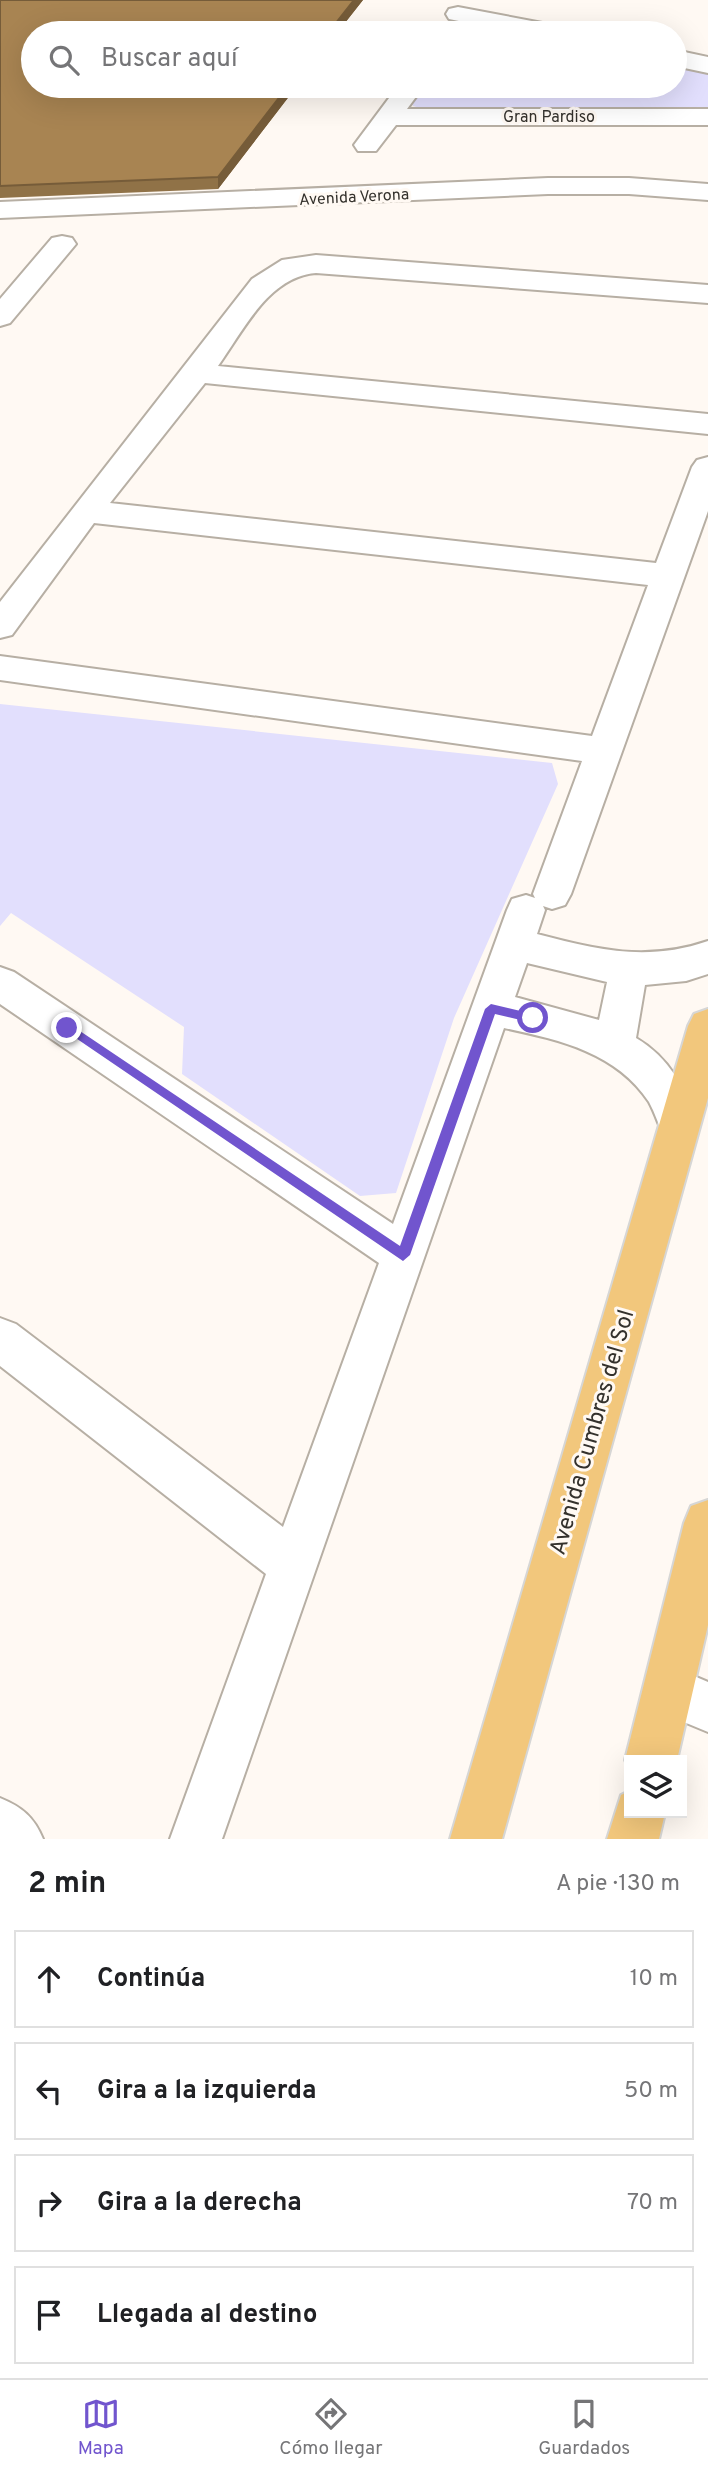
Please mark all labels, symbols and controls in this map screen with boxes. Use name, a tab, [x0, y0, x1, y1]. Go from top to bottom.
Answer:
search box	[21, 21, 687, 98]
icon: search	[45, 41, 83, 79]
text: Buscar aquí	[101, 43, 238, 76]
street label: Gran Pardiso	[503, 108, 595, 128]
street label: Avenida Verona	[298, 185, 410, 211]
route start	[517, 1002, 548, 1033]
route end	[51, 1012, 82, 1043]
street label: Avenida Cumbres del Sol	[544, 1307, 642, 1559]
map controls	[624, 1755, 687, 1818]
button: layers	[624, 1755, 687, 1818]
text: 2 min	[28, 1866, 106, 1903]
text: A pie · 130 m	[556, 1870, 680, 1899]
icon: ahead	[30, 1960, 68, 1998]
text: Continúa	[97, 1963, 205, 1996]
text: 10 m	[630, 1965, 678, 1994]
icon: left	[30, 2072, 68, 2110]
text: Gira a la izquierda	[97, 2075, 316, 2108]
text: 50 m	[624, 2077, 678, 2106]
icon: right	[30, 2184, 68, 2222]
text: Gira a la derecha	[97, 2187, 302, 2220]
text: 70 m	[627, 2189, 678, 2218]
icon: arrive	[30, 2296, 68, 2334]
text: Llegada al destino	[97, 2299, 317, 2332]
tab: Mapa	[78, 2395, 124, 2461]
tab: Cómo llegar	[279, 2395, 383, 2461]
tab: Guardados	[538, 2395, 630, 2461]

